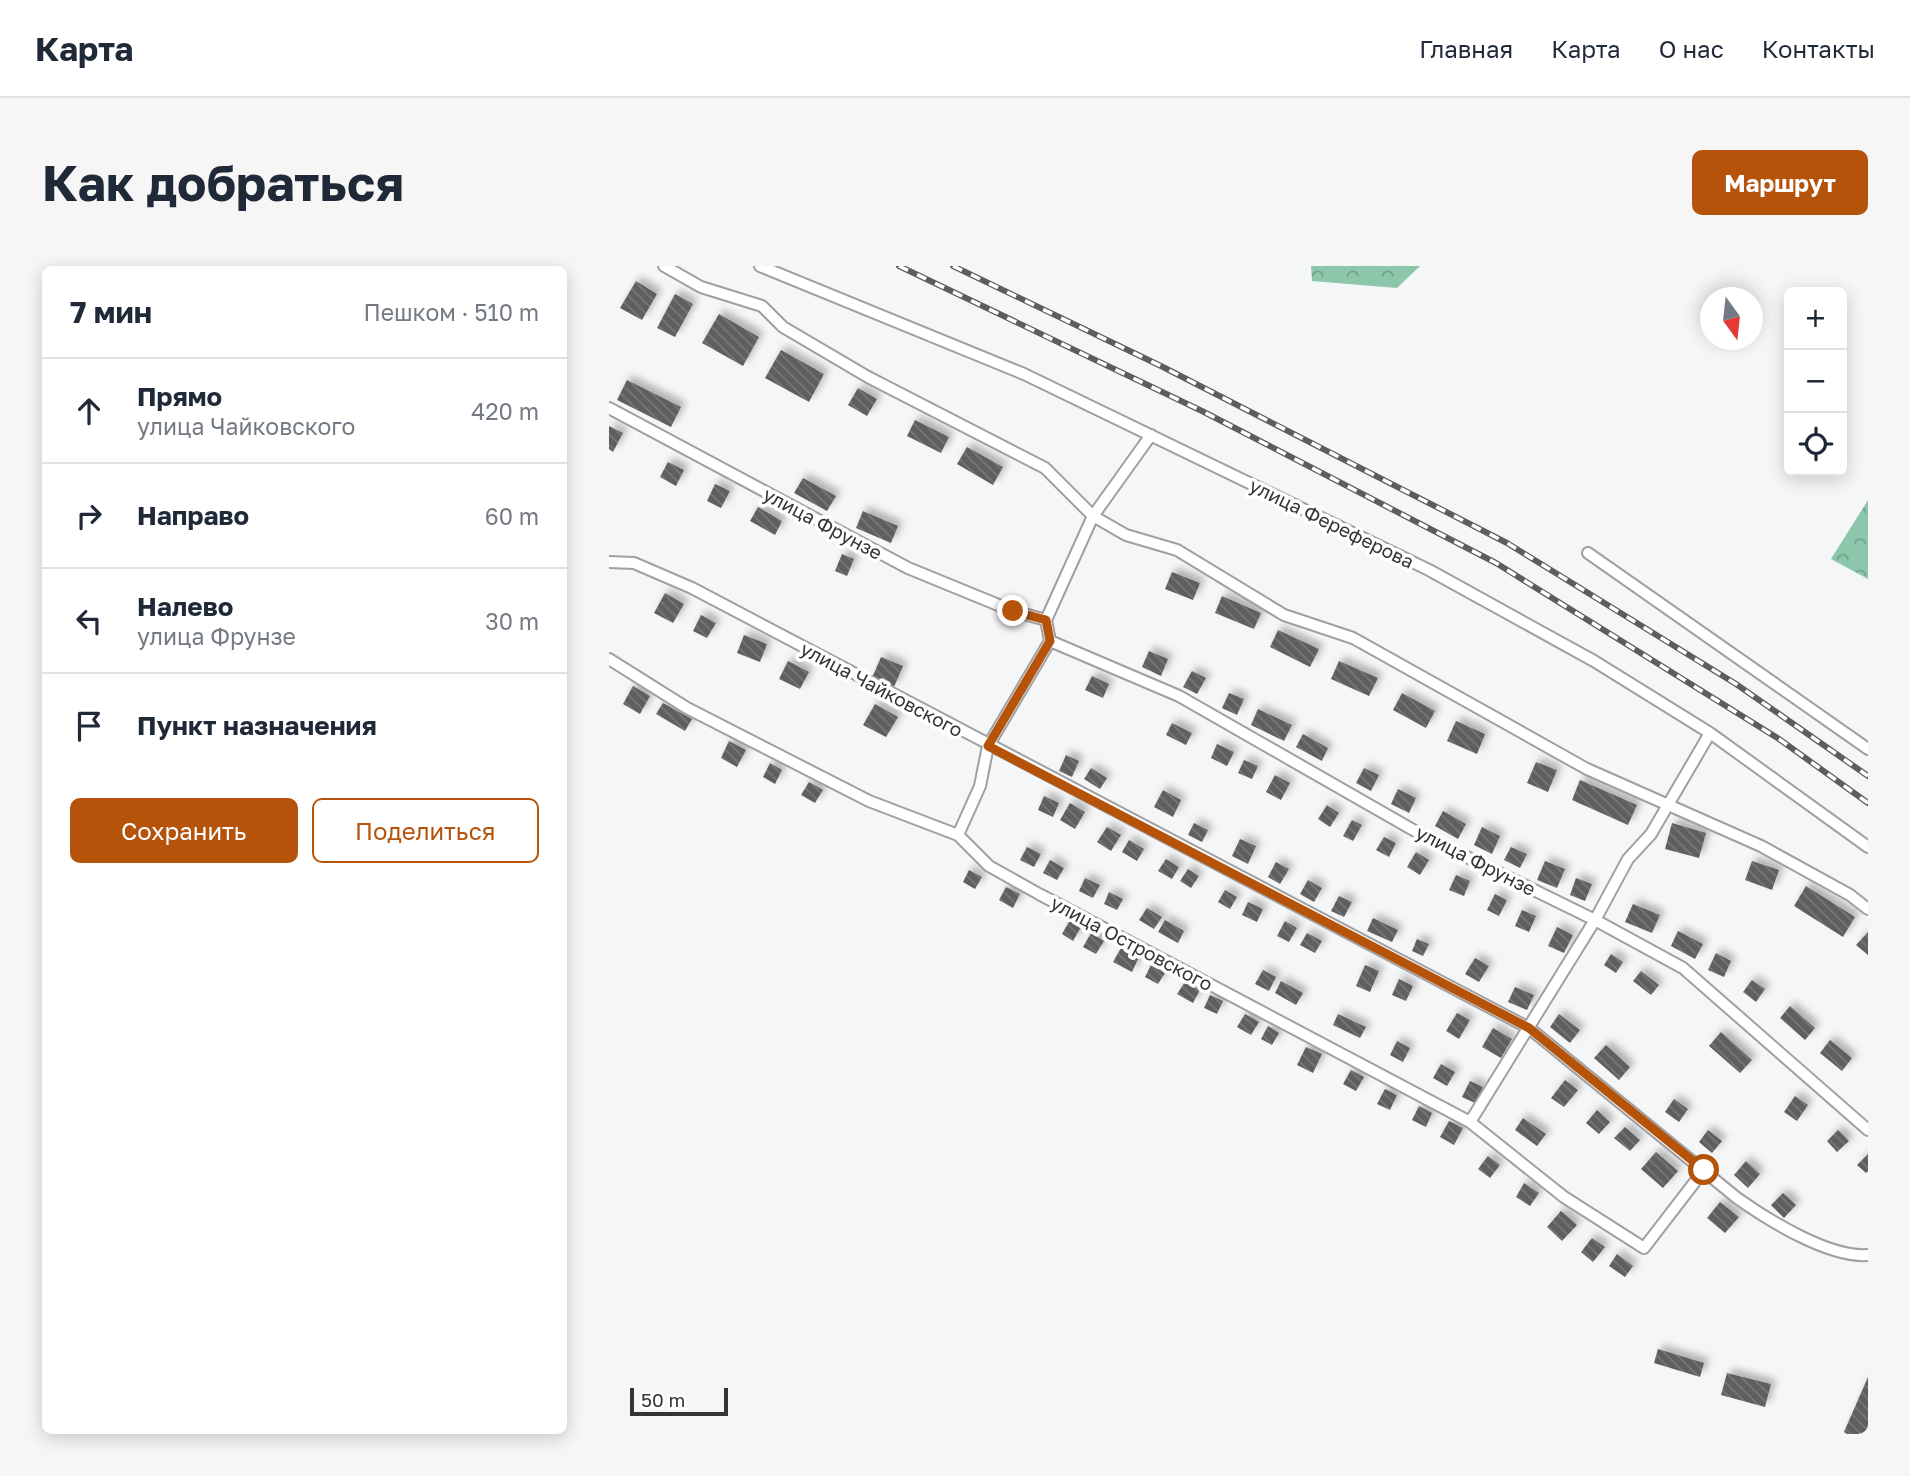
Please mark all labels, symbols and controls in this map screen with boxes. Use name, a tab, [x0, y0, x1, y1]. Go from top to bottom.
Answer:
text: Карта	[35, 29, 134, 68]
text: Главная	[1419, 34, 1513, 63]
text: Карта	[1551, 34, 1621, 63]
text: О нас	[1659, 34, 1724, 63]
text: Контакты	[1762, 34, 1875, 63]
button: Маршрут	[1692, 150, 1868, 215]
text: Как добраться	[42, 153, 404, 212]
north arrow	[1700, 287, 1763, 350]
map controls	[1784, 287, 1847, 476]
button: +	[1784, 287, 1847, 350]
text: 7 мин	[70, 294, 152, 330]
text: Пешком · 510 m	[363, 298, 539, 326]
button: −	[1784, 350, 1847, 413]
text: Прямо	[137, 381, 222, 412]
icon: ahead	[70, 392, 108, 430]
text: 420 m	[471, 397, 539, 425]
text: улица Чайковского	[137, 412, 355, 440]
button: locate	[1784, 413, 1847, 476]
street label: улица Фереферова	[1246, 473, 1418, 573]
street label: улица Фрунзе	[760, 482, 886, 564]
icon: right	[70, 497, 108, 535]
text: Направо	[137, 500, 249, 531]
text: 60 m	[485, 502, 539, 530]
text: Налево	[137, 591, 233, 622]
route end	[997, 595, 1028, 626]
icon: left	[70, 602, 108, 640]
text: 30 m	[485, 607, 539, 635]
text: улица Фрунзе	[137, 622, 296, 650]
street label: улица Чайковского	[797, 636, 967, 742]
icon: arrive	[70, 707, 108, 745]
text: Пункт назначения	[137, 710, 377, 741]
button: Сохранить	[70, 798, 298, 863]
button: Поделиться	[312, 798, 539, 863]
street label: улица Фрунзе	[1412, 820, 1540, 900]
street label: улица Островского	[1047, 891, 1217, 995]
route start	[1688, 1154, 1719, 1185]
scale bar	[630, 1385, 728, 1417]
text: 50 m	[641, 1388, 685, 1411]

